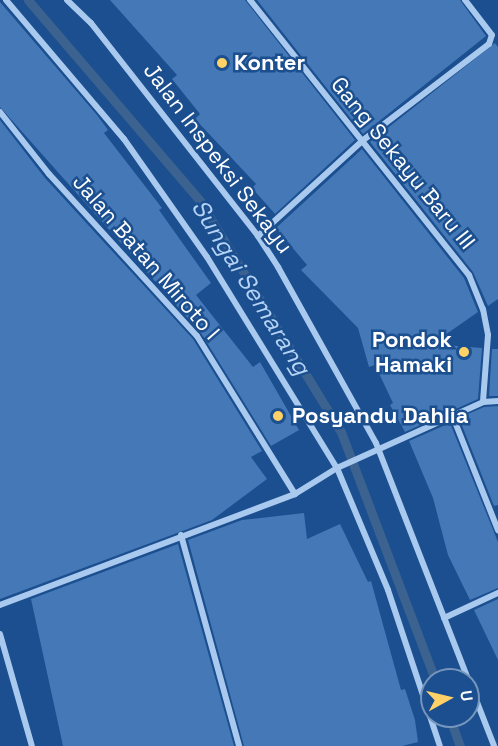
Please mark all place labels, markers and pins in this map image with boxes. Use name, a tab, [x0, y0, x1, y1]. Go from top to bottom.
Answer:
place label: Konter	[234, 50, 305, 76]
marker: Konter	[215, 56, 229, 70]
place label: Pondok Hamaki	[372, 326, 452, 378]
marker: Pondok Hamaki	[457, 345, 471, 359]
place label: Posyandu Dahlia	[292, 403, 468, 429]
marker: Posyandu Dahlia	[269, 407, 287, 425]

